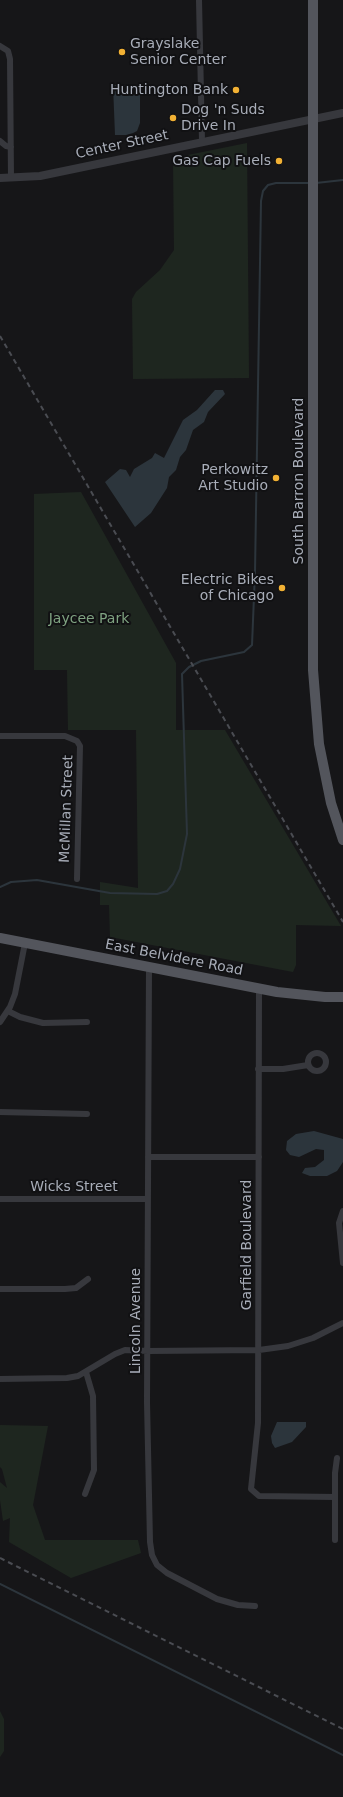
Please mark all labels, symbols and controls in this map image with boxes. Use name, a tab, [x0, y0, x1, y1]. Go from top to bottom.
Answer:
place label: Grayslake Senior Center	[130, 36, 226, 68]
marker: Grayslake Senior Center	[117, 47, 127, 57]
place label: Huntington Bank	[110, 82, 228, 98]
marker: Huntington Bank	[231, 85, 241, 95]
place label: Dog 'n Suds Drive In	[181, 102, 265, 134]
marker: Dog 'n Suds Drive In	[168, 113, 178, 123]
street label: Center Street	[74, 127, 170, 163]
place label: Gas Cap Fuels	[172, 153, 271, 169]
marker: Gas Cap Fuels	[274, 156, 284, 166]
street label: South Barron Boulevard	[291, 398, 307, 564]
place label: Perkowitz Art Studio	[198, 462, 268, 494]
marker: Perkowitz Art Studio	[271, 473, 281, 483]
place label: Electric Bikes of Chicago	[181, 572, 274, 604]
marker: Electric Bikes of Chicago	[277, 583, 287, 593]
park label: Jaycee Park	[49, 611, 129, 627]
street label: McMillan Street	[57, 755, 77, 863]
street label: East Belvidere Road	[104, 936, 244, 980]
street label: Wicks Street	[30, 1179, 118, 1195]
street label: Garfield Boulevard	[239, 1180, 255, 1310]
street label: Lincoln Avenue	[128, 1268, 144, 1374]

